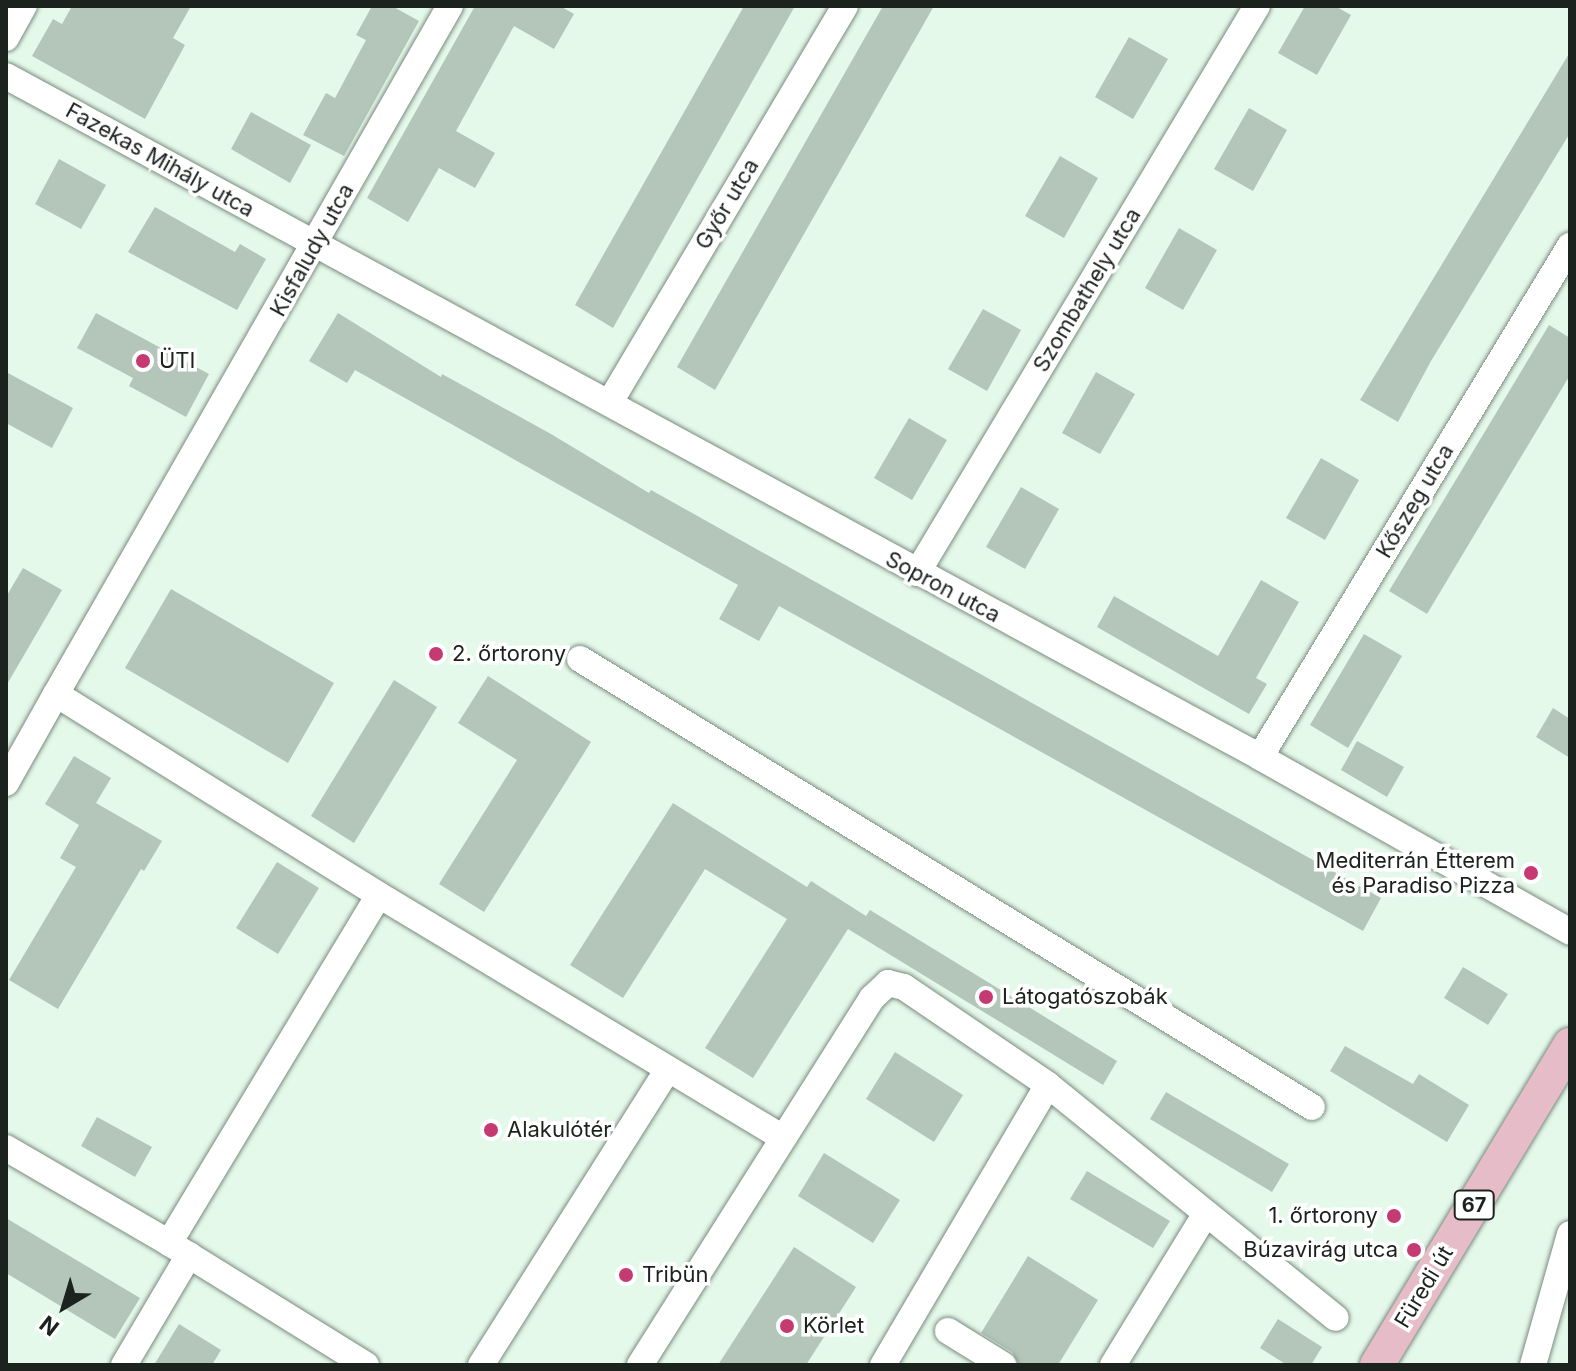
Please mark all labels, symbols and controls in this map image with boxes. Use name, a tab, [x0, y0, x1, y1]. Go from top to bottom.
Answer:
street label: Fazekas Mihály utca	[61, 97, 259, 223]
street label: Győr utca	[690, 154, 764, 254]
street label: Kisfaludy utca	[265, 179, 359, 321]
street label: Szombathely utca	[1028, 203, 1146, 377]
place label: ÜTI	[159, 348, 195, 374]
marker: ÜTI	[134, 352, 152, 370]
street label: Kőszeg utca	[1371, 439, 1459, 563]
street label: Sopron utca	[881, 546, 1005, 628]
place label: 2. őrtorony	[452, 641, 566, 667]
marker: 2. őrtorony	[427, 645, 445, 663]
place label: Mediterrán Étterem és Paradiso Pizza	[1316, 847, 1515, 898]
marker: Mediterrán Étterem és Paradiso Pizza	[1522, 864, 1540, 882]
place label: Látogatószobák	[1002, 984, 1168, 1010]
marker: Látogatószobák	[977, 988, 995, 1006]
place label: Alakulótér	[507, 1117, 612, 1143]
marker: Alakulótér	[482, 1121, 500, 1139]
road number: 67	[1452, 1189, 1496, 1221]
place label: 1. őrtorony	[1268, 1203, 1378, 1229]
marker: 1. őrtorony	[1385, 1207, 1403, 1225]
place label: Búzavirág utca	[1243, 1237, 1398, 1263]
street label: Füredi út	[1389, 1241, 1459, 1333]
marker: Búzavirág utca	[1405, 1241, 1423, 1259]
place label: Tribün	[642, 1262, 708, 1288]
marker: Tribün	[617, 1266, 635, 1284]
north arrow	[24, 1267, 104, 1347]
text: N	[35, 1311, 64, 1341]
place label: Körlet	[803, 1313, 864, 1339]
marker: Körlet	[778, 1317, 796, 1335]

